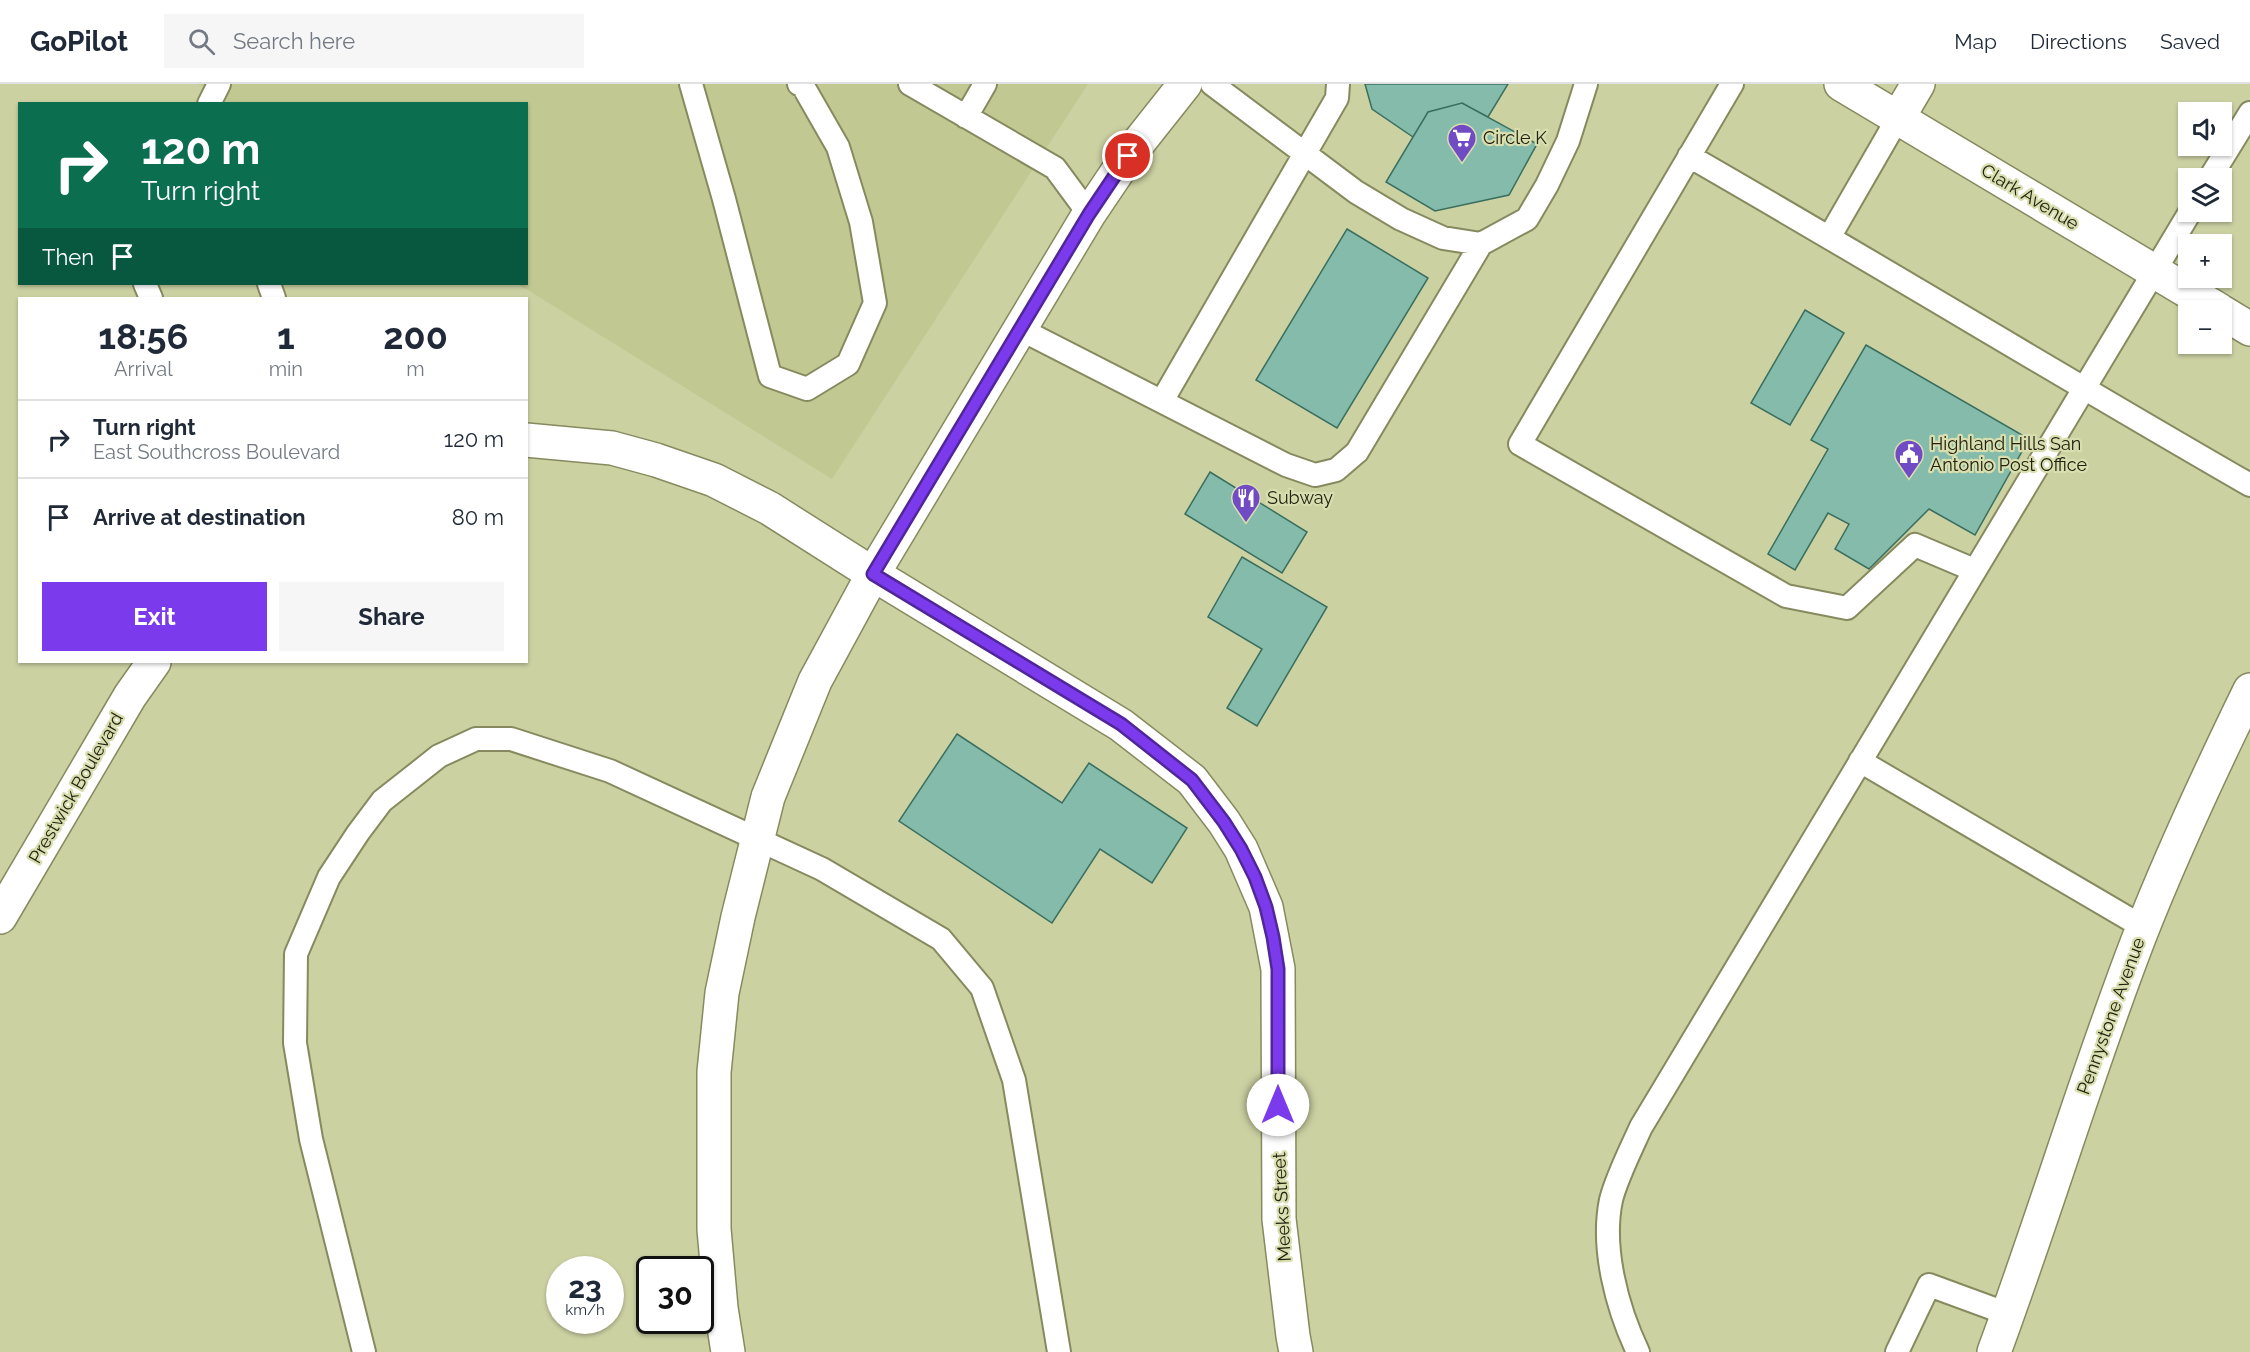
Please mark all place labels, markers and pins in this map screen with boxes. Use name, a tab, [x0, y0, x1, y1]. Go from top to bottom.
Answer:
supermarket icon: Circle K	[1446, 122, 1478, 164]
place label: Circle K	[1483, 127, 1547, 148]
pin	[1102, 130, 1153, 181]
place label: Highland Hills San Antonio Post Office	[1930, 433, 2087, 475]
public building icon: Highland Hills San Antonio Post Office	[1893, 438, 1925, 480]
restaurant icon: Subway	[1230, 482, 1262, 524]
place label: Subway	[1267, 487, 1333, 508]

